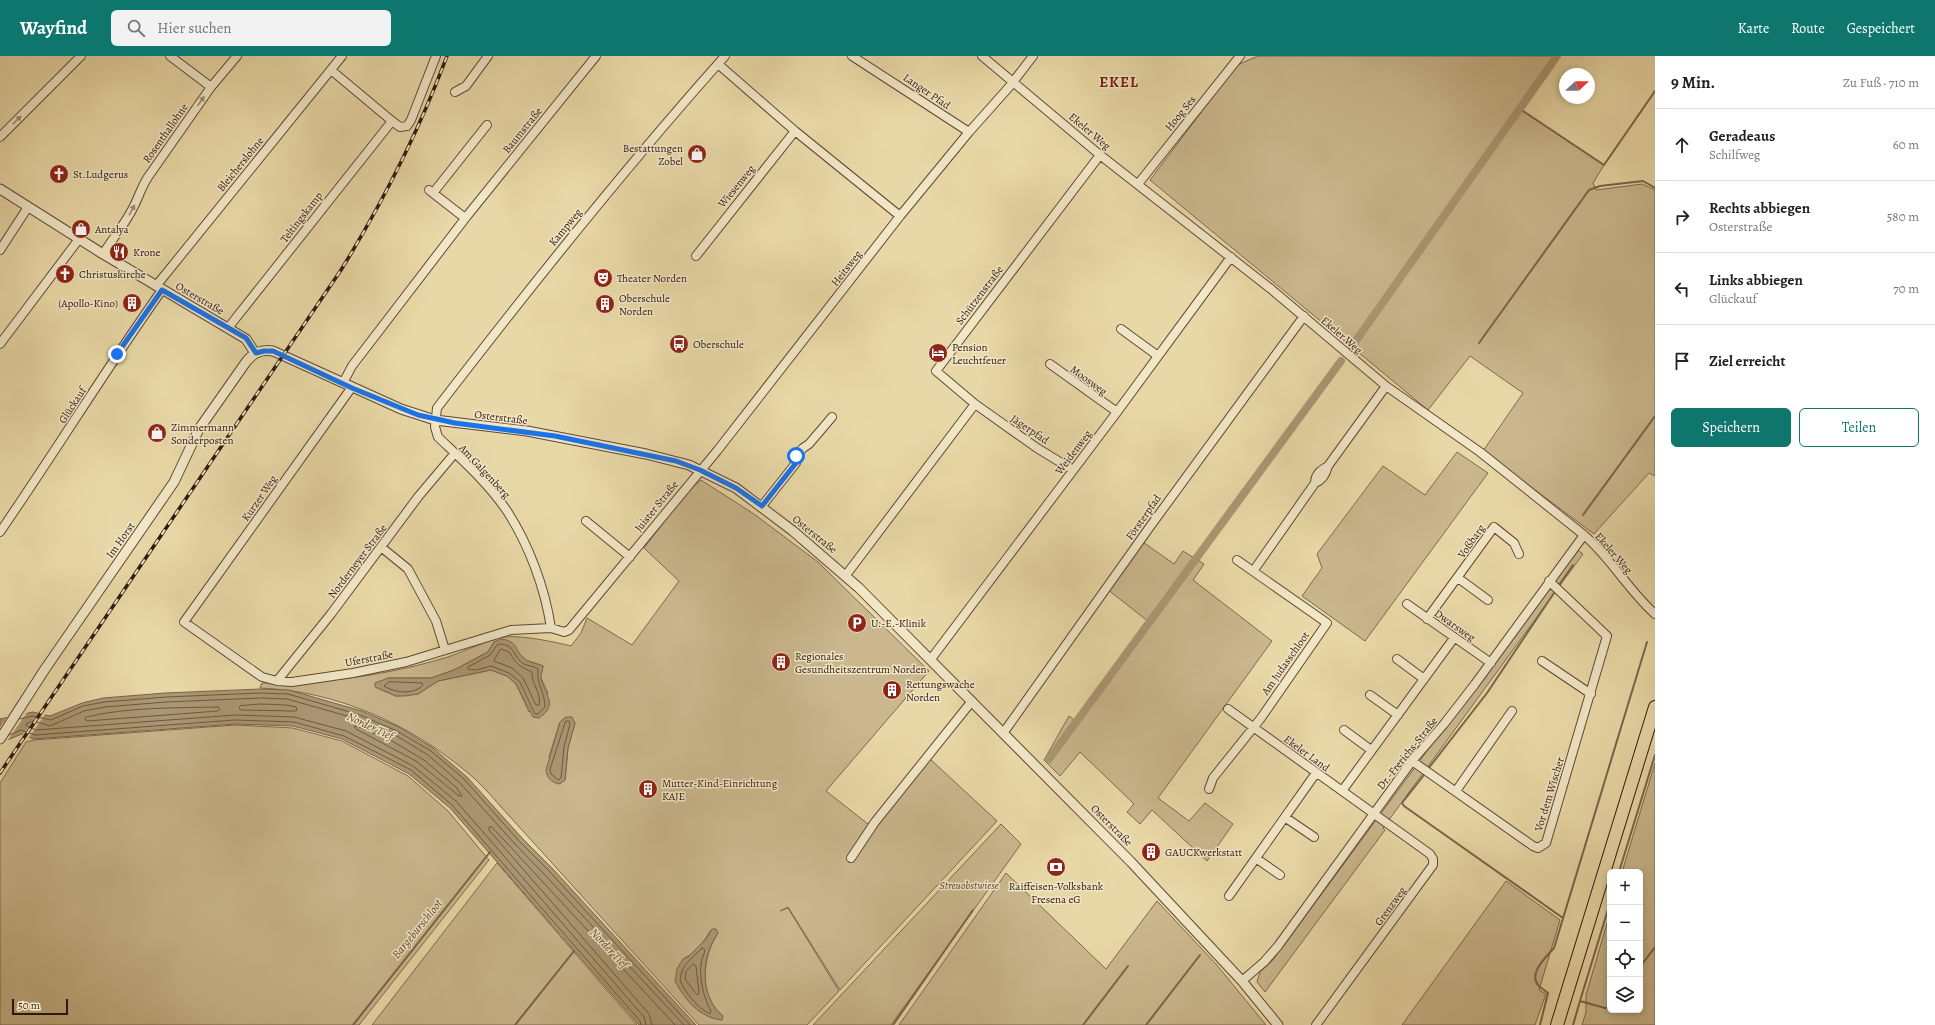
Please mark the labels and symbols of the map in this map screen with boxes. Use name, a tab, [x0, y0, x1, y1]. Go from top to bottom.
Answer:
north arrow	[1559, 68, 1595, 104]
street label: Langer Pfad	[900, 70, 953, 113]
district label: EKEL	[1099, 72, 1139, 92]
street label: Hoog Ses	[1161, 92, 1199, 134]
one-way arrow	[197, 95, 205, 106]
street label: Rosenthallohne	[139, 100, 192, 166]
street label: Baumstraße	[499, 104, 546, 157]
street label: Ekeler Weg	[1066, 109, 1114, 154]
one-way arrow	[12, 115, 22, 125]
street label: Bleicherslohne	[214, 134, 267, 195]
place label: Bestattungen Zobel	[623, 141, 683, 169]
shop icon: Bestattungen Zobel	[686, 143, 708, 165]
street label: Wiesenweg	[714, 161, 759, 212]
church icon: St.Ludgerus	[48, 163, 70, 185]
place label: St.Ludgerus	[73, 167, 128, 182]
street label: Teltingskamp	[277, 189, 326, 246]
one-way arrow	[128, 204, 135, 216]
street label: Kampweg	[546, 205, 586, 249]
shop icon: Antalya	[70, 218, 92, 240]
place label: Antalya	[94, 222, 129, 237]
restaurant icon: Krone	[108, 241, 130, 263]
place label: Krone	[133, 245, 161, 260]
street label: Heitsweg	[828, 247, 866, 290]
church icon: Christuskirche	[54, 263, 76, 285]
street label: Schützenstraße	[952, 263, 1007, 328]
place label: Christuskirche	[79, 267, 146, 282]
theatre icon: Theater Norden	[592, 267, 614, 289]
place label: Theater Norden	[617, 271, 687, 286]
street label: Osterstraße	[173, 279, 227, 318]
place label: Oberschule Norden	[619, 291, 670, 319]
building icon: (Apollo-Kino)	[121, 292, 143, 314]
building icon: Oberschule Norden	[594, 293, 616, 315]
place label: (Apollo-Kino)	[58, 296, 118, 311]
street label: Ekeler Weg	[1318, 313, 1366, 358]
bus stop icon: Oberschule	[668, 333, 690, 355]
place label: Oberschule	[693, 337, 744, 352]
place label: Pension Leuchtfeuer	[952, 340, 1006, 368]
hotel icon: Pension Leuchtfeuer	[927, 342, 949, 364]
route end	[108, 345, 126, 363]
street label: Moosweg	[1067, 362, 1111, 399]
street label: Glückauf	[55, 383, 90, 426]
street label: Osterstraße	[473, 407, 528, 428]
street label: Jägerpfad	[1008, 411, 1052, 448]
place label: Zimmermann Sonderposten	[171, 420, 234, 448]
shop icon: Zimmermann Sonderposten	[146, 422, 168, 444]
street label: Weidenweg	[1051, 427, 1095, 478]
street label: Am Galgenberg	[455, 440, 514, 502]
route start	[787, 447, 805, 465]
street label: Kurzer Weg	[238, 472, 281, 524]
street label: Juister Straße	[631, 478, 682, 535]
street label: Försterpfad	[1122, 491, 1165, 543]
street label: Osterstraße	[789, 512, 840, 557]
street label: Im Horst	[103, 519, 139, 561]
street label: Norderneyer Straße	[324, 521, 390, 602]
street label: Voßbarg	[1454, 521, 1489, 562]
street label: Ekeler Weg	[1591, 529, 1636, 578]
street label: Dwarsweg	[1431, 606, 1479, 645]
parking icon: U.-E.-Klinik	[846, 612, 868, 634]
place label: U.-E.-Klinik	[871, 616, 927, 631]
street label: Am Judasschloot	[1257, 628, 1313, 699]
street label: Uferstraße	[344, 646, 395, 671]
place label: Regionales Gesundheitszentrum Norden	[795, 649, 927, 677]
building icon: Regionales Gesundheitszentrum Norden	[770, 651, 792, 673]
place label: Rettungswache Norden	[906, 677, 975, 705]
building icon: Rettungswache Norden	[881, 679, 903, 701]
water label: Norder Tief	[344, 708, 398, 745]
street label: Dr.-Frerichs-Straße	[1373, 714, 1441, 793]
street label: Ekeler Land	[1281, 732, 1333, 775]
street label: Vor dem Wischer	[1531, 755, 1568, 834]
place label: Mutter-Kind-Einrichtung KAJE	[662, 776, 778, 804]
building icon: Mutter-Kind-Einrichtung KAJE	[637, 778, 659, 800]
street label: Osterstraße	[1087, 801, 1136, 850]
building icon: GAUCKwerkstatt	[1140, 841, 1162, 863]
place label: GAUCKwerkstatt	[1165, 845, 1243, 860]
bank icon: Raiffeisen-Volksbank Fresena eG	[1045, 856, 1067, 878]
park label: Streuobstwiese	[939, 878, 999, 893]
place label: Raiffeisen-Volksbank Fresena eG	[1009, 879, 1104, 907]
street label: Grenzweg	[1371, 883, 1410, 929]
water label: Bargeburschloot	[388, 896, 446, 962]
water label: Norder Tief	[586, 924, 634, 974]
scale bar	[12, 997, 68, 1016]

